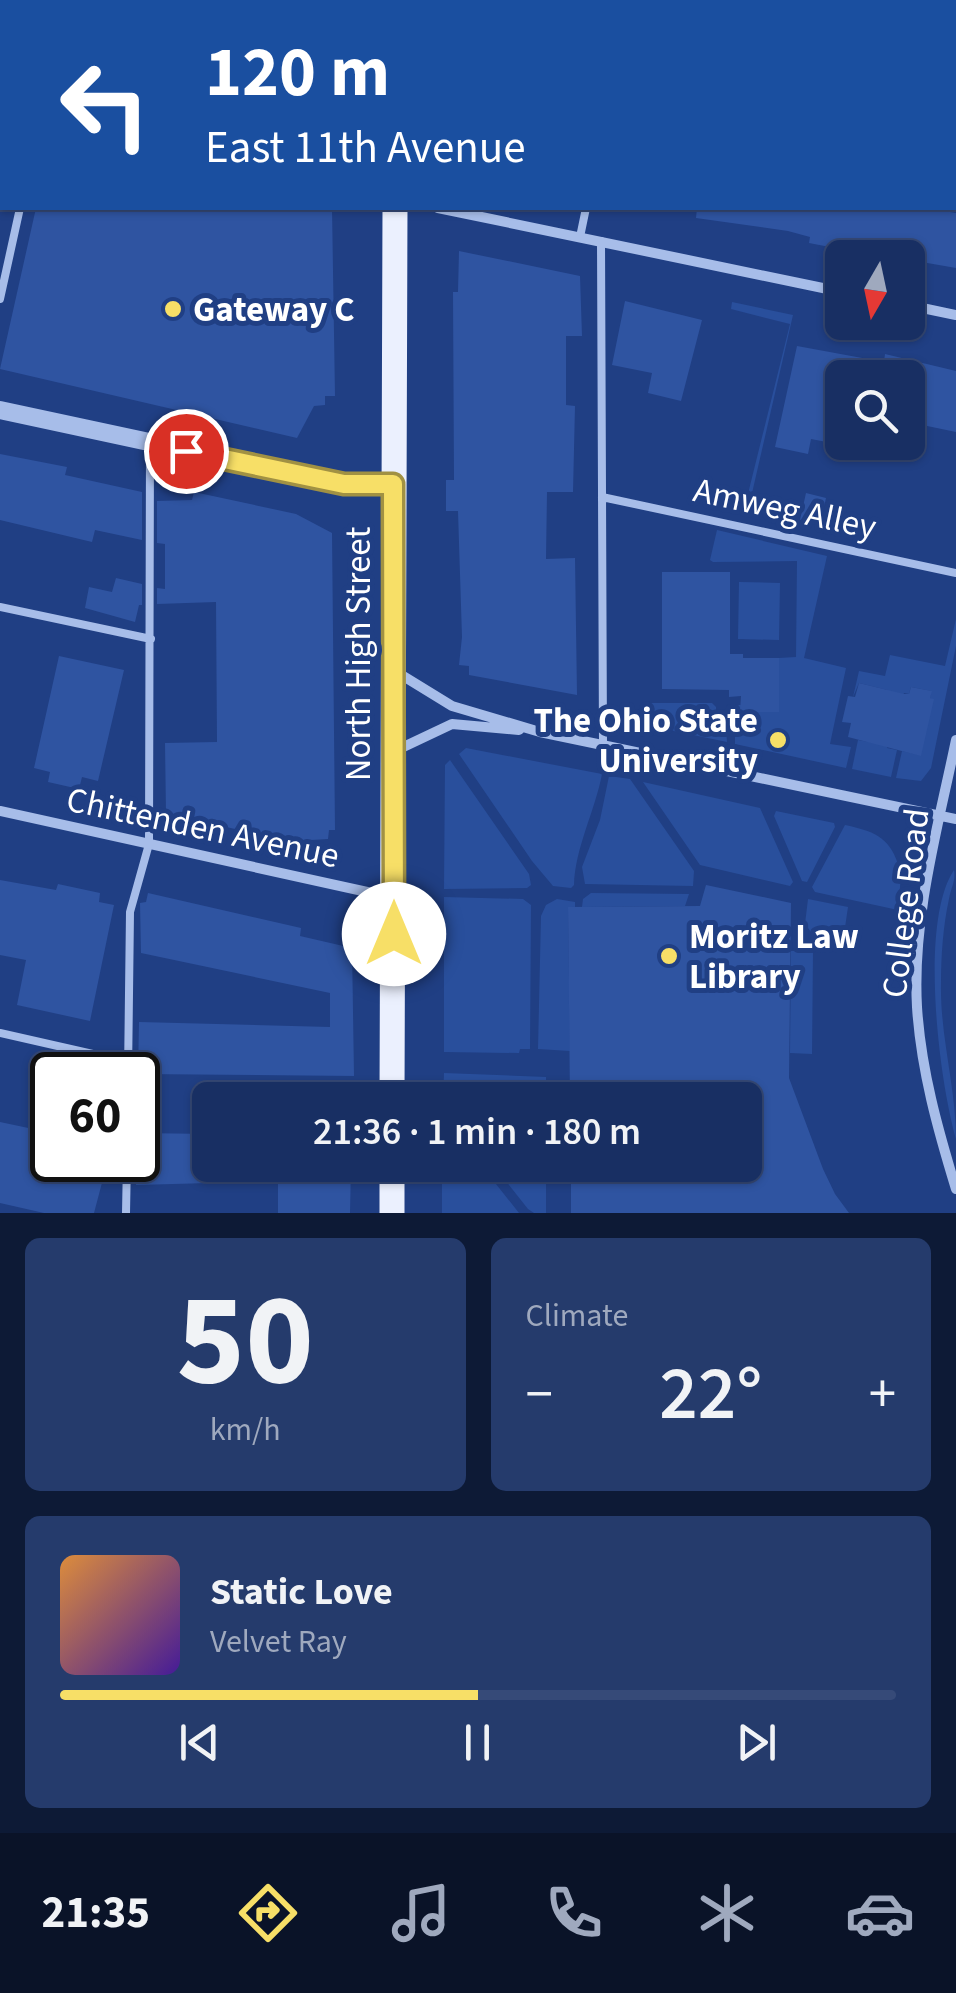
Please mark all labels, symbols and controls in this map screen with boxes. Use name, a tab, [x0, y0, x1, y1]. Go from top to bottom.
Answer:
text: 120 m	[205, 23, 390, 123]
icon: left	[40, 40, 170, 170]
text: East 11th Avenue	[205, 116, 526, 180]
north arrow	[825, 240, 925, 340]
map controls	[825, 240, 925, 460]
place label: Gateway C	[193, 285, 355, 335]
marker: Gateway C	[162, 298, 184, 320]
button: search	[825, 360, 925, 460]
pin	[144, 409, 229, 494]
icon: arrive	[159, 424, 214, 479]
street label: Amweg Alley	[689, 465, 881, 553]
street label: North High Street	[334, 527, 384, 781]
place label: The Ohio State University	[534, 696, 758, 786]
marker: The Ohio State University	[767, 729, 789, 751]
street label: Chittenden Avenue	[62, 775, 344, 881]
street label: College Road	[870, 806, 942, 1001]
position arrow	[342, 882, 446, 986]
place label: Moritz Law Library	[689, 912, 859, 1002]
marker: Moritz Law Library	[658, 945, 680, 967]
speed limit sign: 60	[30, 1052, 160, 1182]
text: 21:36 · 1 min · 180 m	[313, 1105, 641, 1159]
text: 50	[177, 1249, 314, 1434]
text: Climate	[526, 1293, 628, 1339]
text: 22°	[659, 1341, 762, 1448]
text: −	[526, 1356, 553, 1434]
text: +	[869, 1356, 896, 1434]
text: km/h	[210, 1407, 281, 1453]
text: Static Love	[210, 1565, 393, 1619]
text: Velvet Ray	[210, 1619, 347, 1665]
icon: previous	[172, 1715, 227, 1770]
icon: pause	[450, 1715, 505, 1770]
icon: next	[729, 1715, 784, 1770]
icon: directions	[233, 1878, 303, 1948]
icon: music	[386, 1878, 456, 1948]
icon: phone	[539, 1878, 609, 1948]
icon: climate	[692, 1878, 762, 1948]
icon: car	[845, 1878, 915, 1948]
text: 21:35	[41, 1881, 150, 1945]

